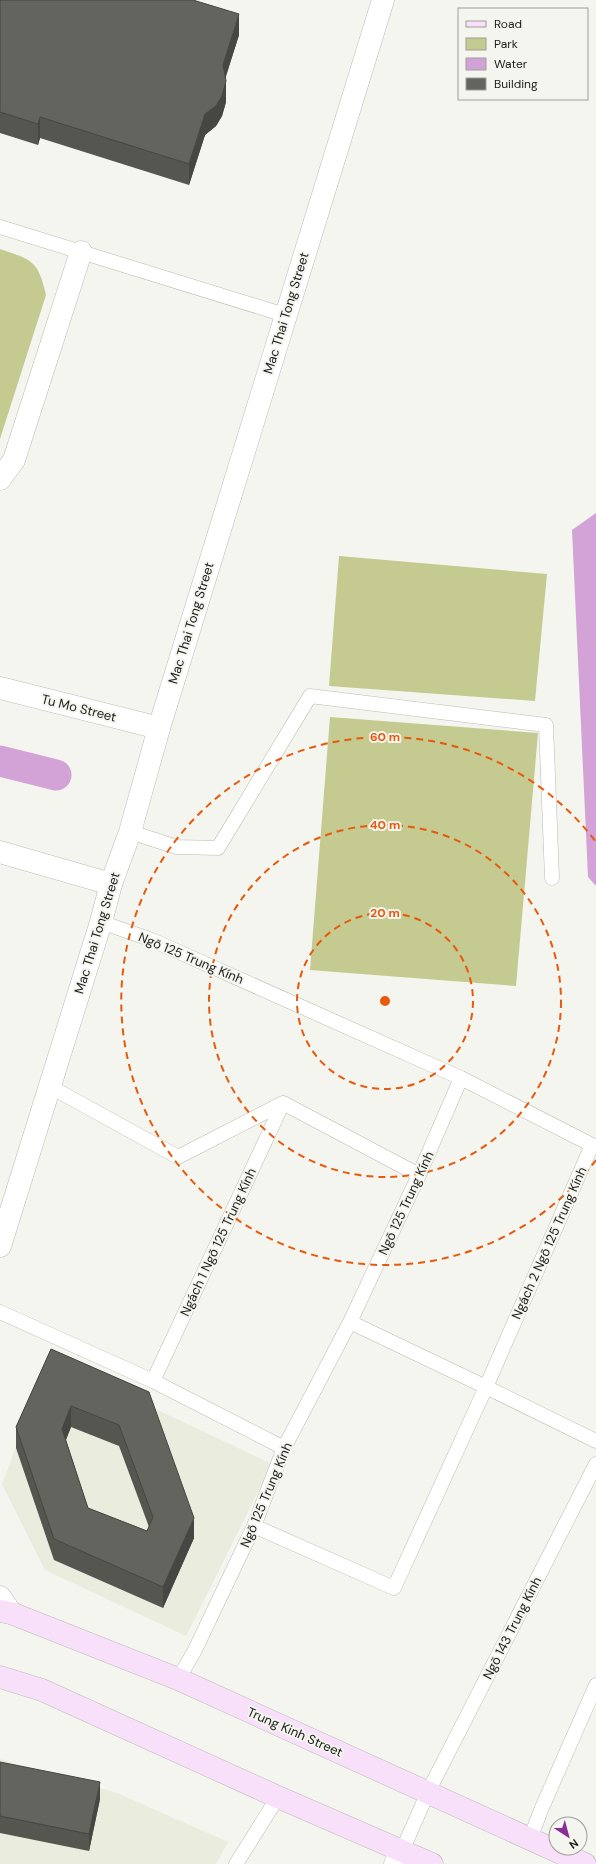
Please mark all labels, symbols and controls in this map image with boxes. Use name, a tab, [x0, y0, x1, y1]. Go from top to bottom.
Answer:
legend	[458, 8, 588, 100]
text: Road	[494, 16, 522, 32]
text: Park	[494, 36, 518, 52]
text: Water	[494, 56, 528, 72]
text: Building	[494, 76, 538, 92]
street label: Mac Thai Tong Street	[259, 250, 313, 376]
street label: Mac Thai Tong Street	[164, 560, 218, 686]
street label: Tu Mo Street	[40, 690, 118, 726]
text: 60 m	[370, 729, 400, 745]
text: 40 m	[370, 817, 400, 833]
street label: Mac Thai Tong Street	[70, 870, 124, 996]
text: 20 m	[370, 905, 400, 921]
street label: Ngõ 125 Trung Kính	[136, 928, 246, 988]
centre of rings	[378, 994, 392, 1008]
street label: Ngõ 125 Trung Kính	[375, 1148, 437, 1258]
street label: Ngách 2 Ngõ 125 Trung Kính	[508, 1164, 590, 1322]
street label: Ngách 1 Ngõ 125 Trung Kính	[176, 1165, 260, 1319]
street label: Ngõ 125 Trung Kính	[236, 1440, 296, 1550]
street label: Ngõ 143 Trung Kính	[479, 1574, 545, 1682]
street label: Trung Kinh Street	[245, 1703, 345, 1761]
north arrow	[548, 1816, 588, 1856]
text: N	[567, 1836, 581, 1852]

